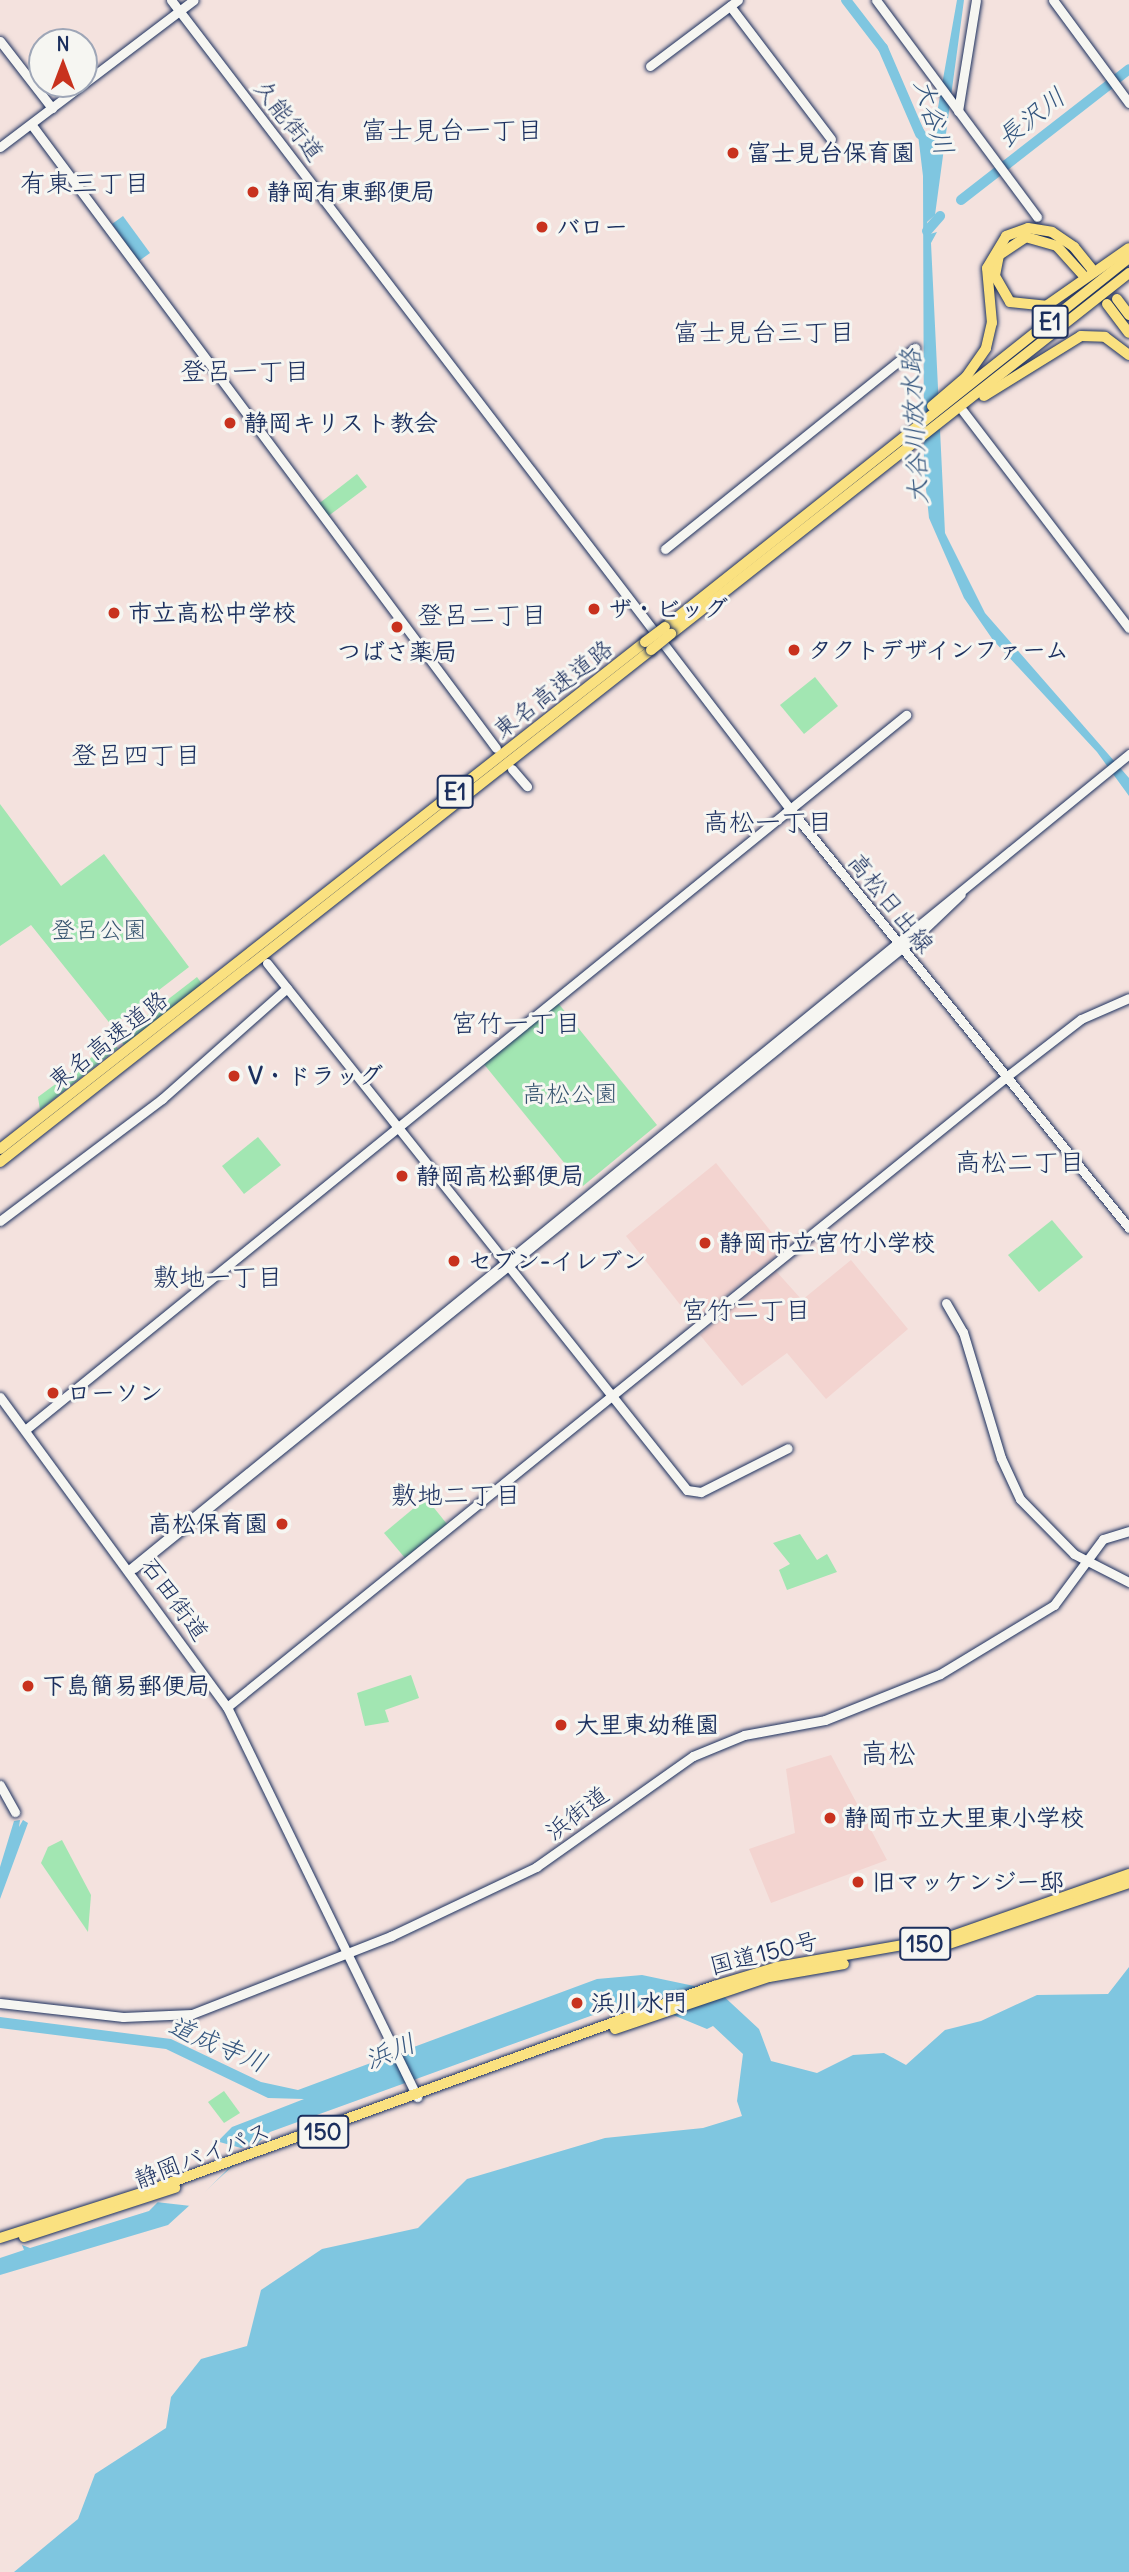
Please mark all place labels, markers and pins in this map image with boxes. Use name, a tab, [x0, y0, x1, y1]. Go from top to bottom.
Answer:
place label: 富士見台保育園	[747, 139, 915, 167]
marker: 富士見台保育園	[725, 145, 741, 161]
place label: 静岡有東郵便局	[267, 178, 435, 206]
marker: 静岡有東郵便局	[245, 184, 261, 200]
place label: バロー	[556, 213, 628, 241]
marker: バロー	[534, 219, 550, 235]
place label: 静岡キリスト教会	[244, 409, 436, 437]
marker: 静岡キリスト教会	[222, 415, 238, 431]
place label: ザ・ビッグ	[608, 595, 728, 623]
place label: 市立高松中学校	[128, 599, 296, 627]
marker: ザ・ビッグ	[586, 601, 602, 617]
marker: 市立高松中学校	[106, 605, 122, 621]
marker: つばさ薬局	[389, 619, 405, 635]
place label: タクトデザインファーム	[808, 636, 1072, 664]
place label: つばさ薬局	[337, 638, 457, 666]
marker: タクトデザインファーム	[786, 642, 802, 658]
place label: V・ドラッグ	[248, 1062, 383, 1090]
marker: V・ドラッグ	[226, 1068, 242, 1084]
place label: 静岡高松郵便局	[416, 1162, 584, 1190]
marker: 静岡高松郵便局	[394, 1168, 410, 1184]
place label: 静岡市立宮竹小学校	[719, 1229, 935, 1257]
marker: 静岡市立宮竹小学校	[697, 1235, 713, 1251]
place label: セブン-イレブン	[468, 1247, 646, 1275]
marker: セブン-イレブン	[446, 1253, 462, 1269]
place label: ローソン	[67, 1379, 163, 1407]
marker: ローソン	[45, 1385, 61, 1401]
place label: 高松保育園	[148, 1510, 268, 1538]
marker: 高松保育園	[274, 1516, 290, 1532]
place label: 下島簡易郵便局	[42, 1672, 210, 1700]
marker: 下島簡易郵便局	[20, 1678, 36, 1694]
place label: 大里東幼稚園	[575, 1711, 719, 1739]
marker: 大里東幼稚園	[553, 1717, 569, 1733]
place label: 静岡市立大里東小学校	[844, 1804, 1084, 1832]
marker: 静岡市立大里東小学校	[822, 1810, 838, 1826]
place label: 旧マッケンジー邸	[872, 1868, 1064, 1896]
marker: 旧マッケンジー邸	[850, 1874, 866, 1890]
place label: 浜川水門	[591, 1989, 687, 2017]
marker: 浜川水門	[569, 1995, 585, 2011]

